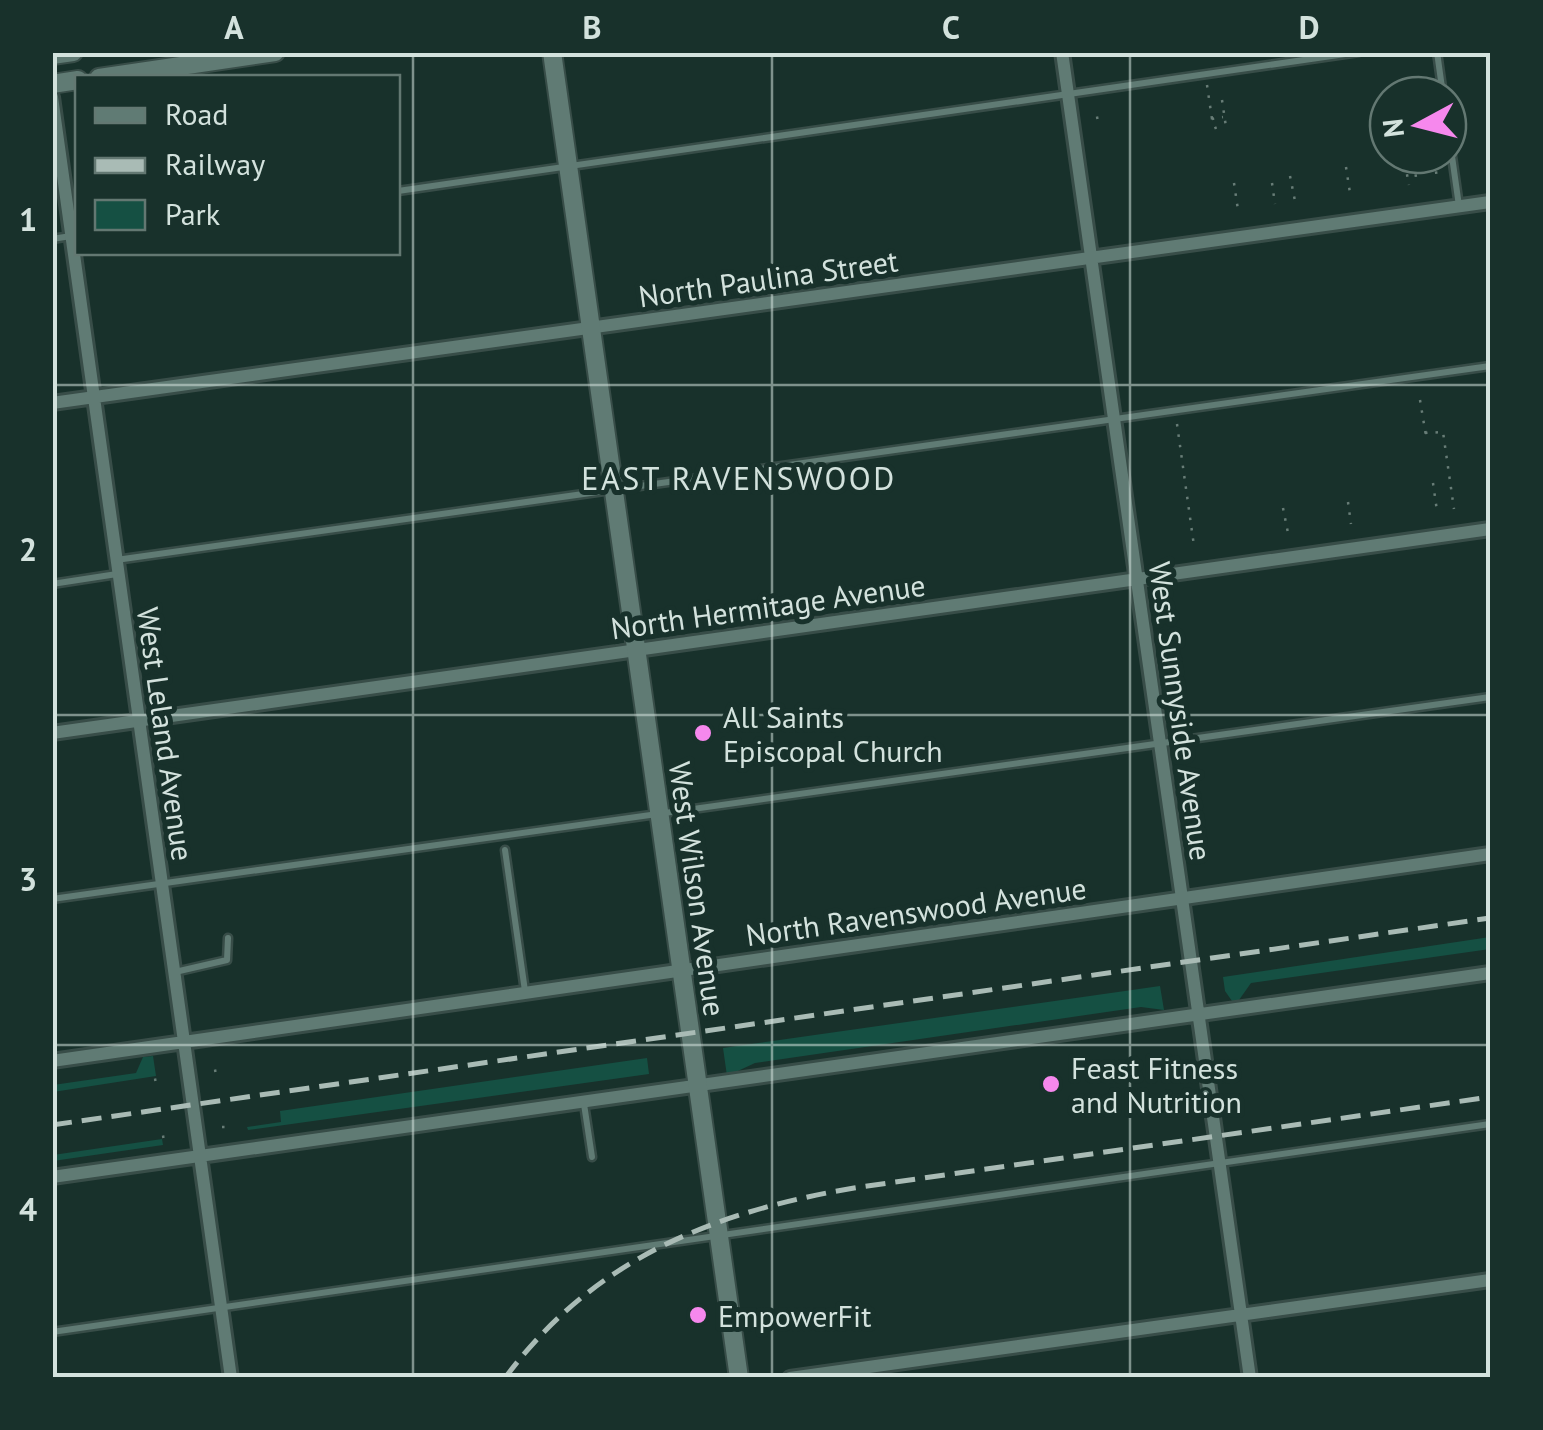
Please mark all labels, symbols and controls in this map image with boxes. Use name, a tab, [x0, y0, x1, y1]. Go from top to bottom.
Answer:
text: A	[224, 6, 244, 48]
text: B	[583, 6, 601, 48]
text: C	[942, 6, 960, 48]
text: D	[1299, 6, 1319, 48]
legend	[75, 75, 400, 255]
north arrow	[1368, 75, 1468, 175]
text: Road	[165, 94, 229, 133]
text: N	[1373, 117, 1412, 139]
text: Railway	[165, 144, 265, 183]
text: Park	[165, 194, 221, 233]
text: 1	[19, 198, 37, 240]
street label: North Paulina Street	[636, 240, 900, 316]
district label: EAST RAVENSWOOD	[581, 457, 897, 499]
text: 2	[19, 528, 37, 570]
street label: West Sunnyside Avenue	[1141, 559, 1221, 863]
street label: North Hermitage Avenue	[608, 565, 928, 647]
street label: West Leland Avenue	[129, 605, 203, 863]
place label: All Saints Episcopal Church	[723, 697, 943, 770]
marker: All Saints Episcopal Church	[692, 722, 714, 744]
street label: West Wilson Avenue	[661, 759, 735, 1019]
text: 3	[19, 858, 37, 900]
street label: North Ravenswood Avenue	[743, 868, 1089, 954]
place label: Feast Fitness and Nutrition	[1071, 1048, 1242, 1121]
marker: Feast Fitness and Nutrition	[1040, 1073, 1062, 1095]
text: 4	[19, 1188, 37, 1230]
place label: EmpowerFit	[718, 1296, 871, 1335]
marker: EmpowerFit	[687, 1304, 709, 1326]

